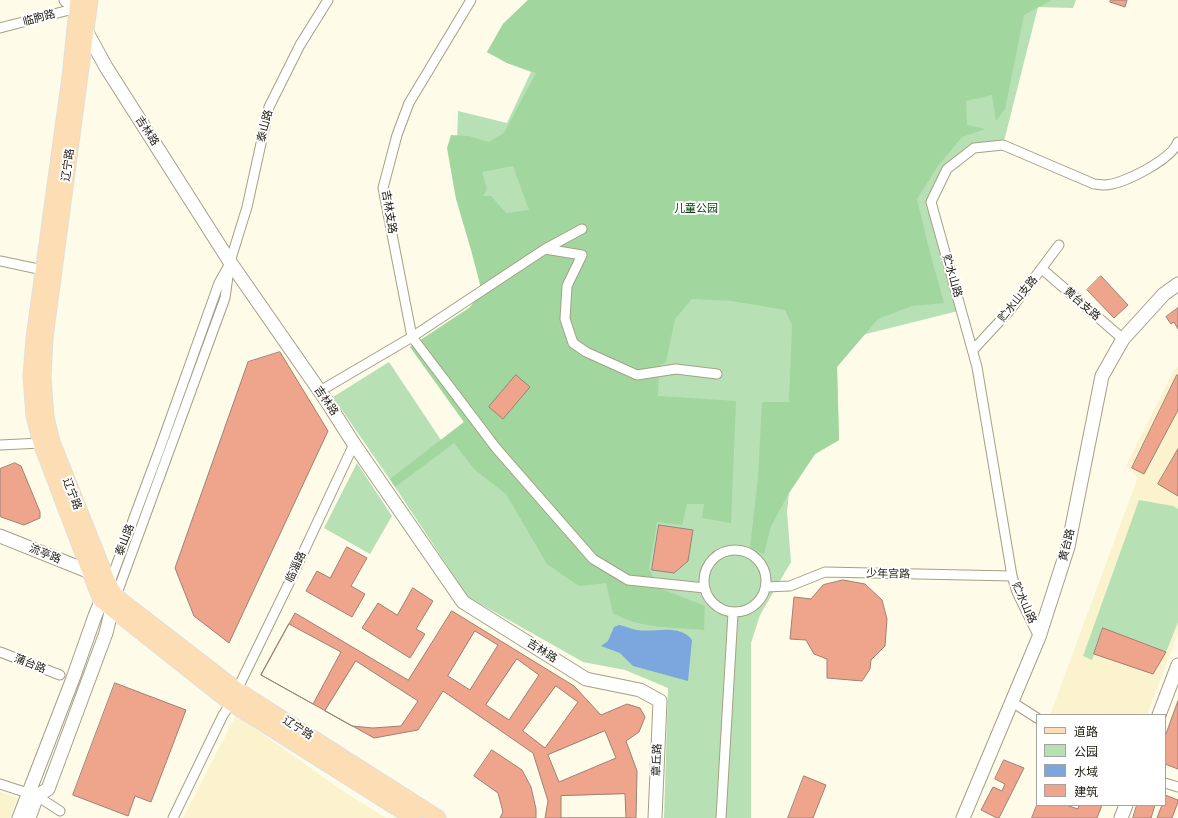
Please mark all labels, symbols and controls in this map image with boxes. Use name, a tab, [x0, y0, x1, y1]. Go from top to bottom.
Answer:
street label: 临朐路	[21, 7, 57, 29]
street label: 泰山路	[255, 108, 275, 144]
street label: 吉林路	[132, 114, 162, 148]
street label: 辽宁路	[59, 148, 77, 182]
street label: 吉林支路	[379, 189, 399, 235]
park label: 儿童公园	[674, 202, 718, 216]
street label: 贮水山路	[940, 253, 964, 299]
street label: 贮水山支路	[996, 273, 1040, 325]
street label: 黄台支路	[1061, 285, 1103, 323]
street label: 吉林路	[311, 384, 341, 418]
street label: 辽宁路	[60, 476, 84, 512]
street label: 泰山路	[113, 522, 137, 558]
street label: 黄台路	[1057, 527, 1077, 563]
street label: 流亭路	[27, 542, 63, 566]
street label: 临淄路	[283, 549, 309, 585]
street label: 少年宫路	[866, 567, 910, 581]
street label: 贮水山路	[1009, 580, 1039, 626]
street label: 吉林路	[525, 637, 559, 665]
street label: 蒲台路	[12, 652, 48, 676]
street label: 辽宁路	[281, 714, 315, 742]
legend	[1036, 714, 1166, 806]
text: 道路	[1074, 724, 1098, 739]
street label: 章丘路	[650, 743, 664, 777]
text: 公园	[1074, 744, 1098, 759]
text: 水域	[1074, 764, 1098, 779]
text: 建筑	[1074, 784, 1098, 799]

